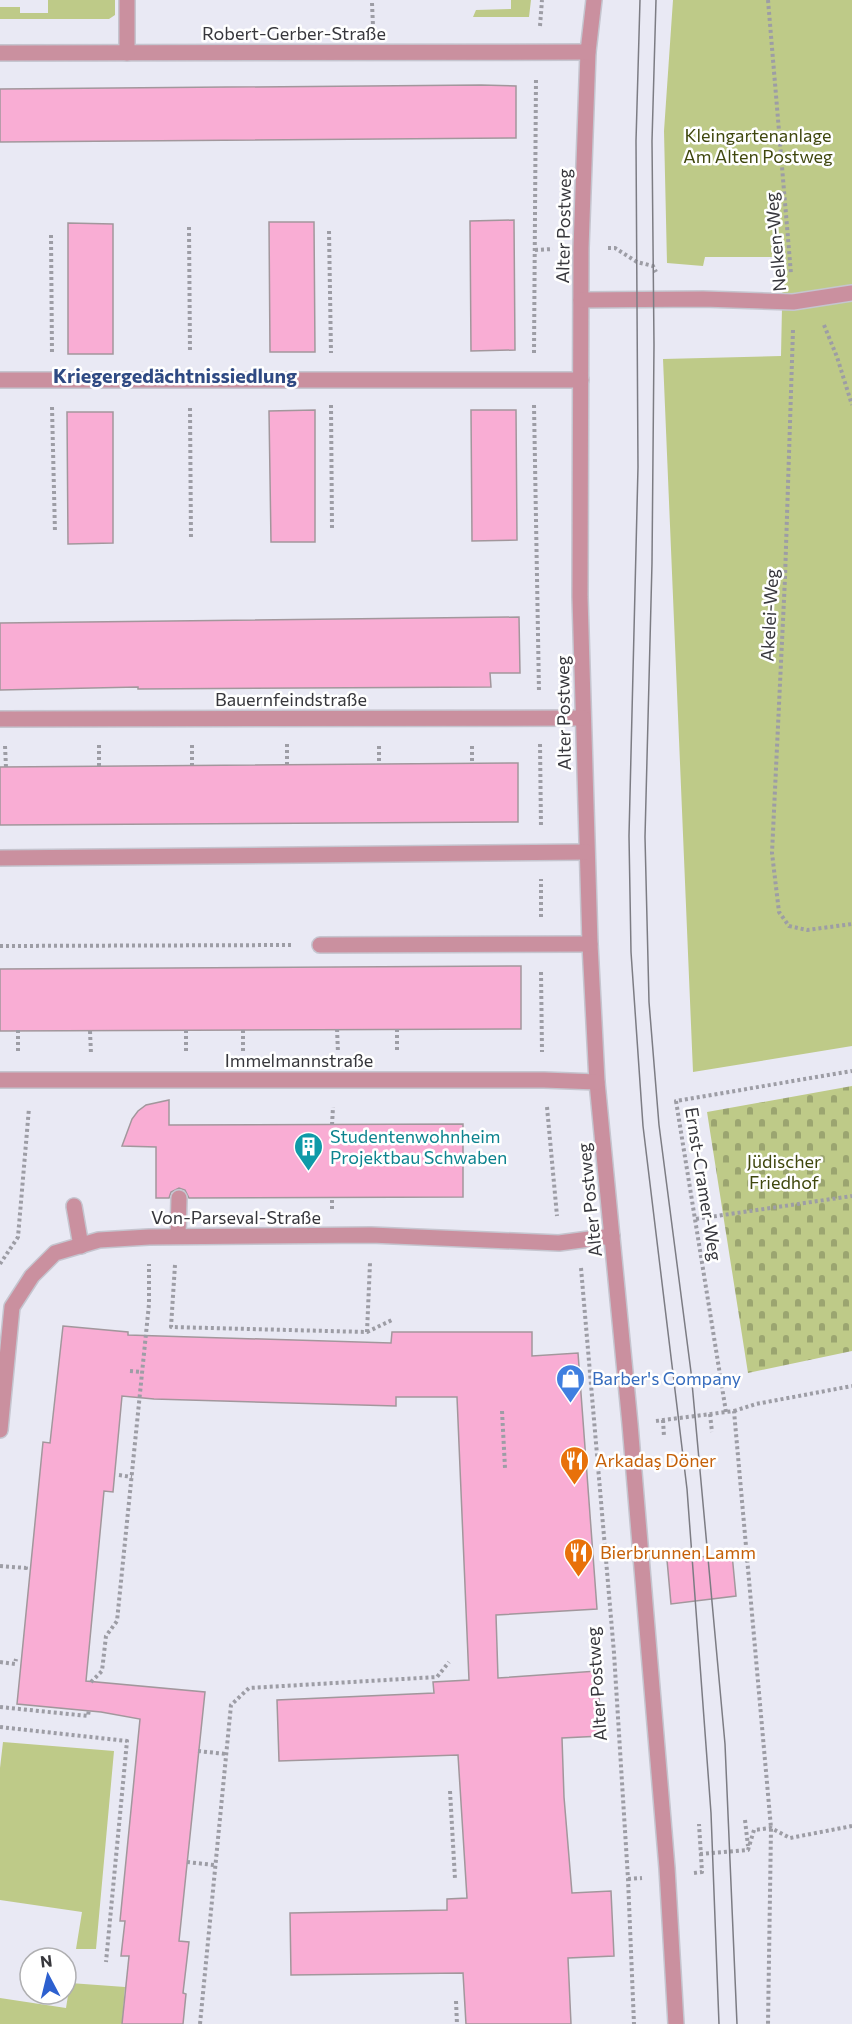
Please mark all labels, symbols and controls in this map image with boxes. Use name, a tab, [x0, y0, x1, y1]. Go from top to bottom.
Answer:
street label: Robert-Gerber-Straße	[202, 22, 386, 44]
park label: Kleingartenanlage Am Alten Postweg	[683, 124, 833, 167]
street label: Alter Postweg	[551, 168, 575, 284]
street label: Nelken-Weg	[760, 191, 790, 293]
district label: Kriegergedächtnissiedlung	[53, 363, 297, 387]
street label: Akelei-Weg	[756, 568, 782, 662]
street label: Alter Postweg	[551, 655, 575, 771]
street label: Bauernfeindstraße	[215, 688, 367, 710]
street label: Immelmannstraße	[225, 1049, 373, 1071]
street label: Ernst-Cramer-Weg	[681, 1105, 727, 1263]
place label: Studentenwohnheim Projektbau Schwaben	[330, 1125, 507, 1168]
building icon: Studentenwohnheim Projektbau Schwaben	[293, 1130, 325, 1172]
street label: Alter Postweg	[572, 1142, 606, 1258]
park label: Jüdischer Friedhof	[747, 1150, 821, 1193]
street label: Von-Parseval-Straße	[151, 1206, 321, 1228]
shop icon: Barber's Company	[555, 1362, 587, 1404]
place label: Barber's Company	[592, 1367, 741, 1389]
restaurant icon: Arkadaş Döner	[558, 1444, 590, 1486]
place label: Arkadaş Döner	[595, 1449, 716, 1471]
restaurant icon: Bierbrunnen Lamm	[563, 1536, 595, 1578]
place label: Bierbrunnen Lamm	[600, 1541, 756, 1563]
street label: Alter Postweg	[581, 1626, 611, 1742]
north arrow	[18, 1946, 78, 2006]
text: N	[39, 1950, 53, 1971]

